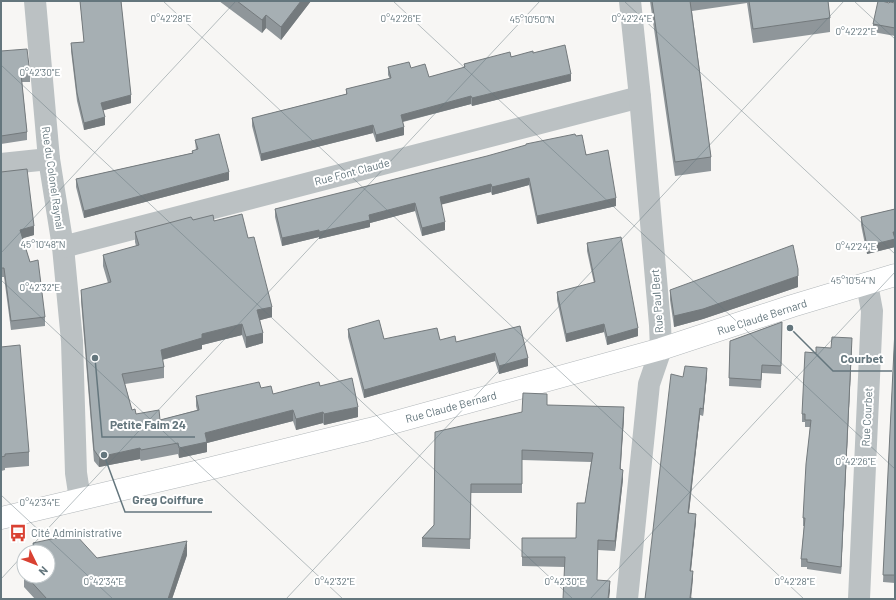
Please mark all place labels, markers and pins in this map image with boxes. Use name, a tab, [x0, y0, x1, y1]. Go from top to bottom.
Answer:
callout: Courbet	[833, 347, 892, 371]
callout: Petite Faim 24	[102, 413, 195, 437]
callout: Greg Coiffure	[125, 488, 212, 512]
bus stop icon: Cité Administrative	[8, 523, 28, 543]
place label: Cité Administrative	[31, 526, 122, 539]

